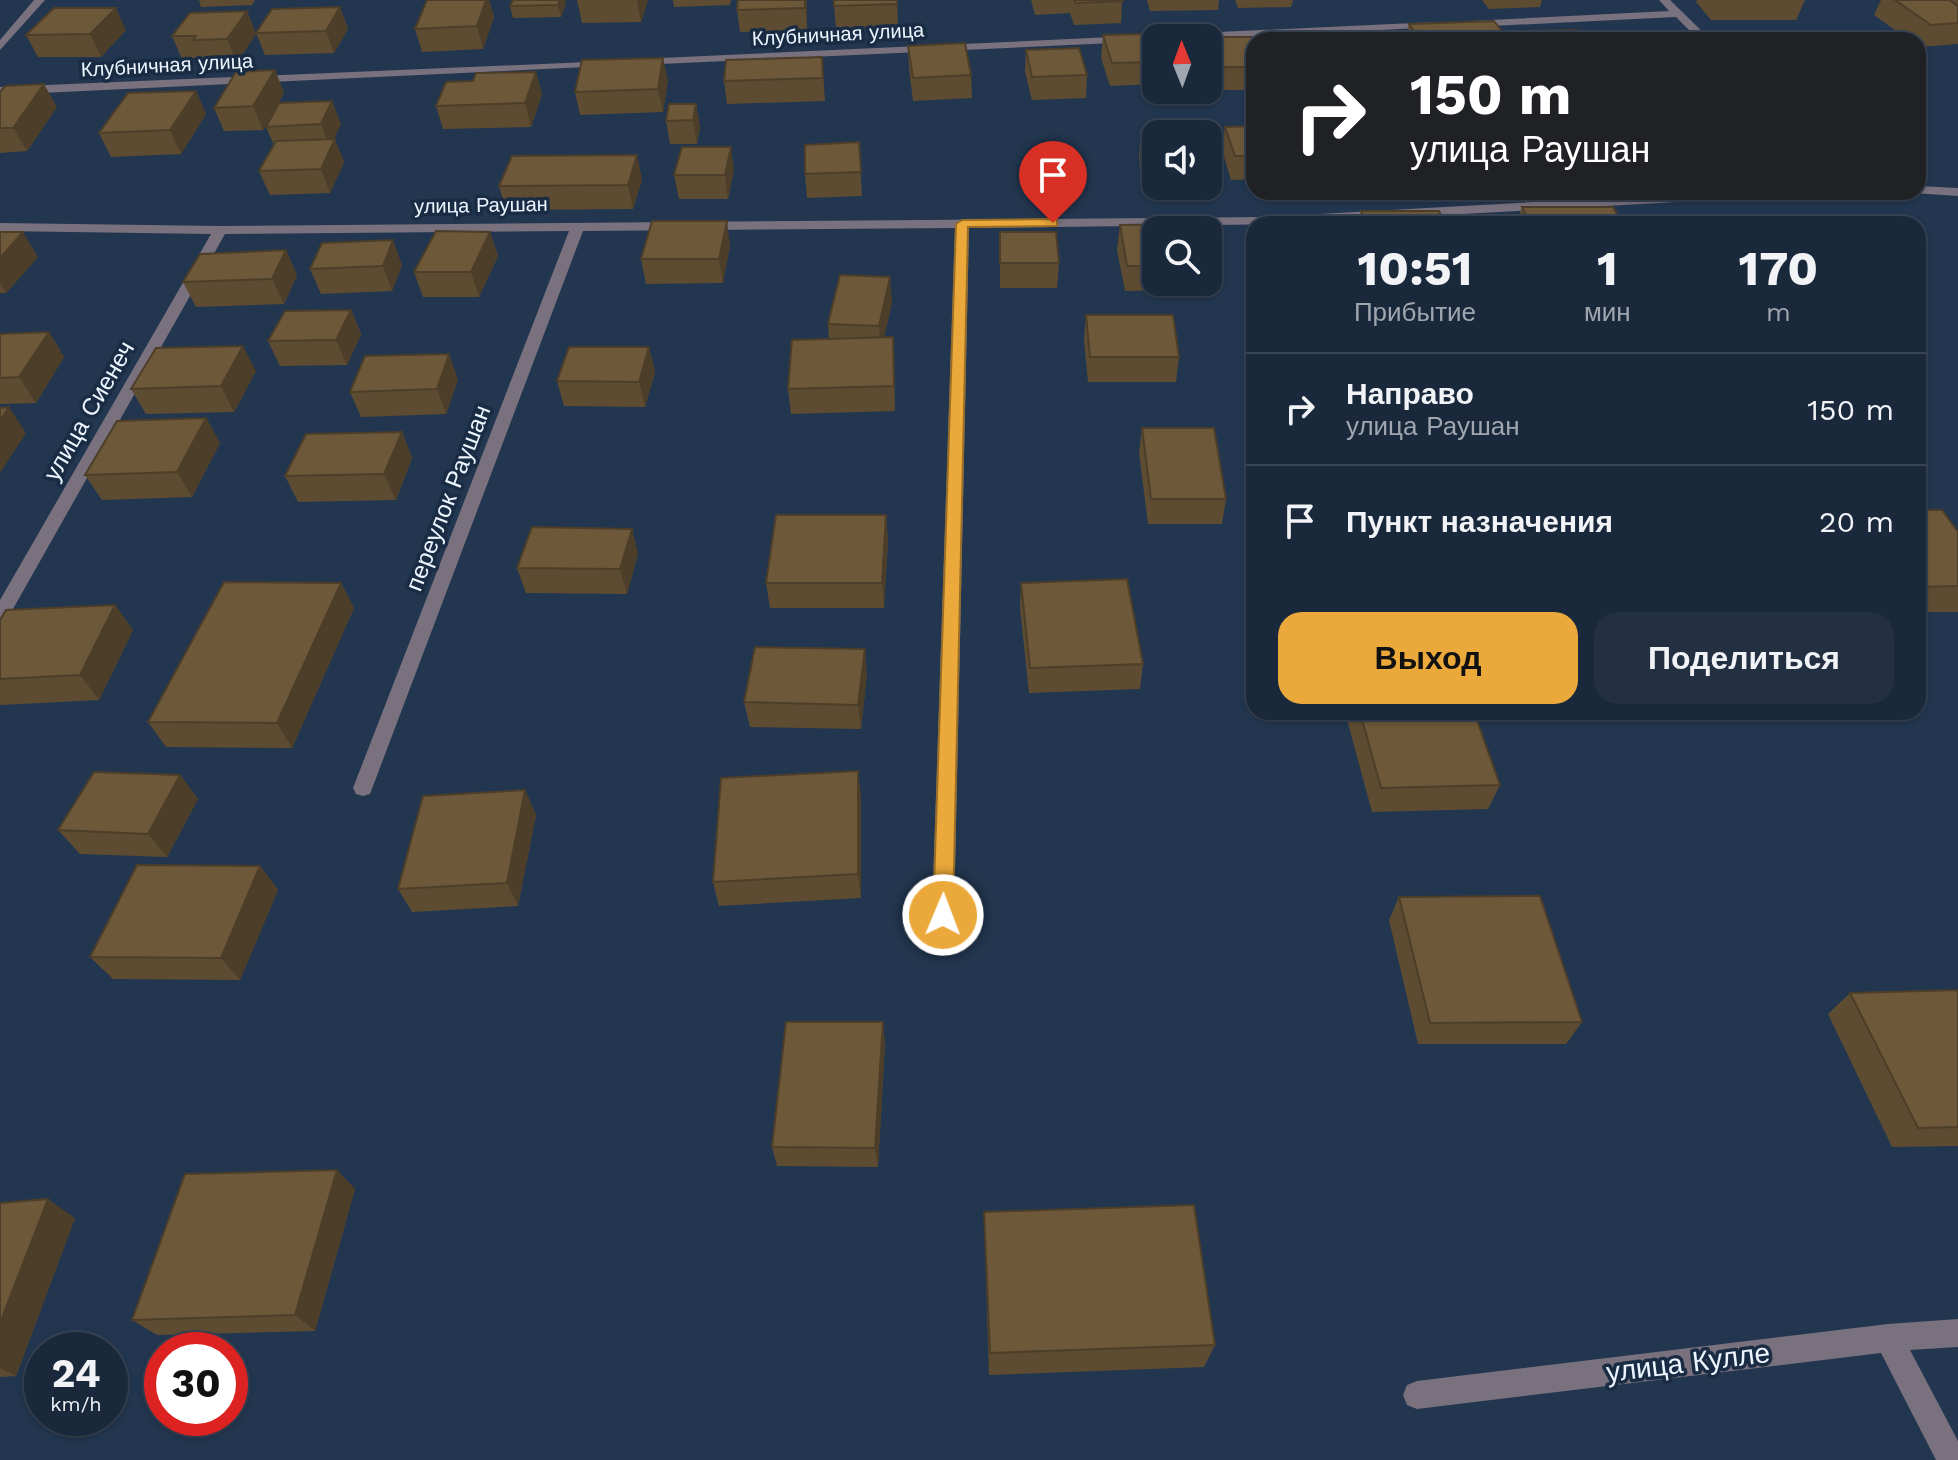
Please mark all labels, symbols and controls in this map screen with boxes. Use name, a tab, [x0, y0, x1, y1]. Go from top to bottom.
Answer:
street label: Клубничная улица	[751, 17, 926, 50]
north arrow	[1142, 24, 1222, 104]
map controls	[1142, 24, 1222, 296]
street label: Клубничная улица	[80, 48, 255, 81]
text: 150 m	[1410, 62, 1572, 128]
icon: right	[1278, 64, 1382, 168]
button: sound	[1142, 120, 1222, 200]
text: улица Раушан	[1410, 129, 1650, 171]
pin	[1019, 141, 1087, 223]
icon: arrive	[1031, 153, 1075, 197]
street label: улица Раушан	[414, 192, 548, 218]
button: search	[1142, 216, 1222, 296]
text: 10:51	[1358, 240, 1472, 297]
text: 1	[1597, 240, 1618, 297]
text: 170	[1739, 240, 1818, 297]
text: Прибытие	[1354, 297, 1476, 327]
text: мин	[1584, 297, 1631, 327]
text: m	[1766, 297, 1791, 327]
street label: улица Сиенеч	[38, 336, 140, 486]
text: Направо	[1346, 376, 1474, 411]
icon: right	[1278, 387, 1322, 431]
text: 150 m	[1807, 392, 1894, 427]
street label: переулок Раушан	[400, 401, 496, 595]
text: улица Раушан	[1346, 411, 1520, 441]
icon: arrive	[1278, 499, 1322, 543]
text: Пункт назначения	[1346, 504, 1613, 539]
text: 20 m	[1819, 504, 1894, 539]
button: Выход	[1278, 612, 1578, 704]
button: Поделиться	[1594, 612, 1894, 704]
position arrow	[901, 873, 985, 957]
speed limit sign: 30	[144, 1332, 248, 1436]
street label: улица Кулле	[1604, 1336, 1772, 1389]
text: 24	[51, 1350, 101, 1397]
text: km/h	[50, 1392, 102, 1416]

